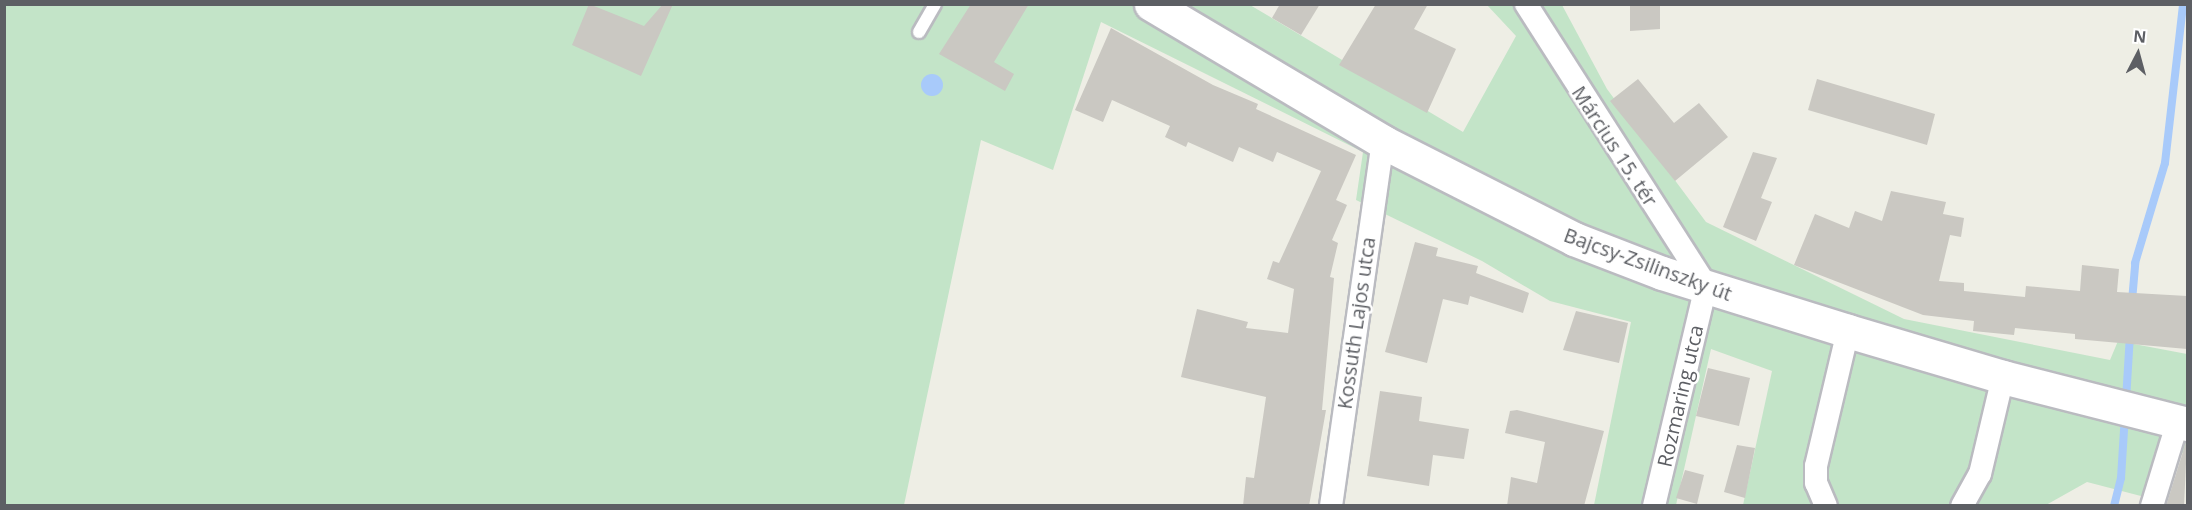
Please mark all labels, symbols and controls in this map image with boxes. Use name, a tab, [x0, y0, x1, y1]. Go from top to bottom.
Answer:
north arrow	[2108, 24, 2168, 84]
text: N	[2132, 24, 2147, 48]
street label: Március 15. tér	[1567, 81, 1663, 211]
street label: Bajcsy-Zsilinszky út	[1561, 222, 1735, 306]
street label: Kossuth Lajos utca	[1332, 235, 1380, 411]
street label: Rozmaring utca	[1652, 323, 1708, 469]

